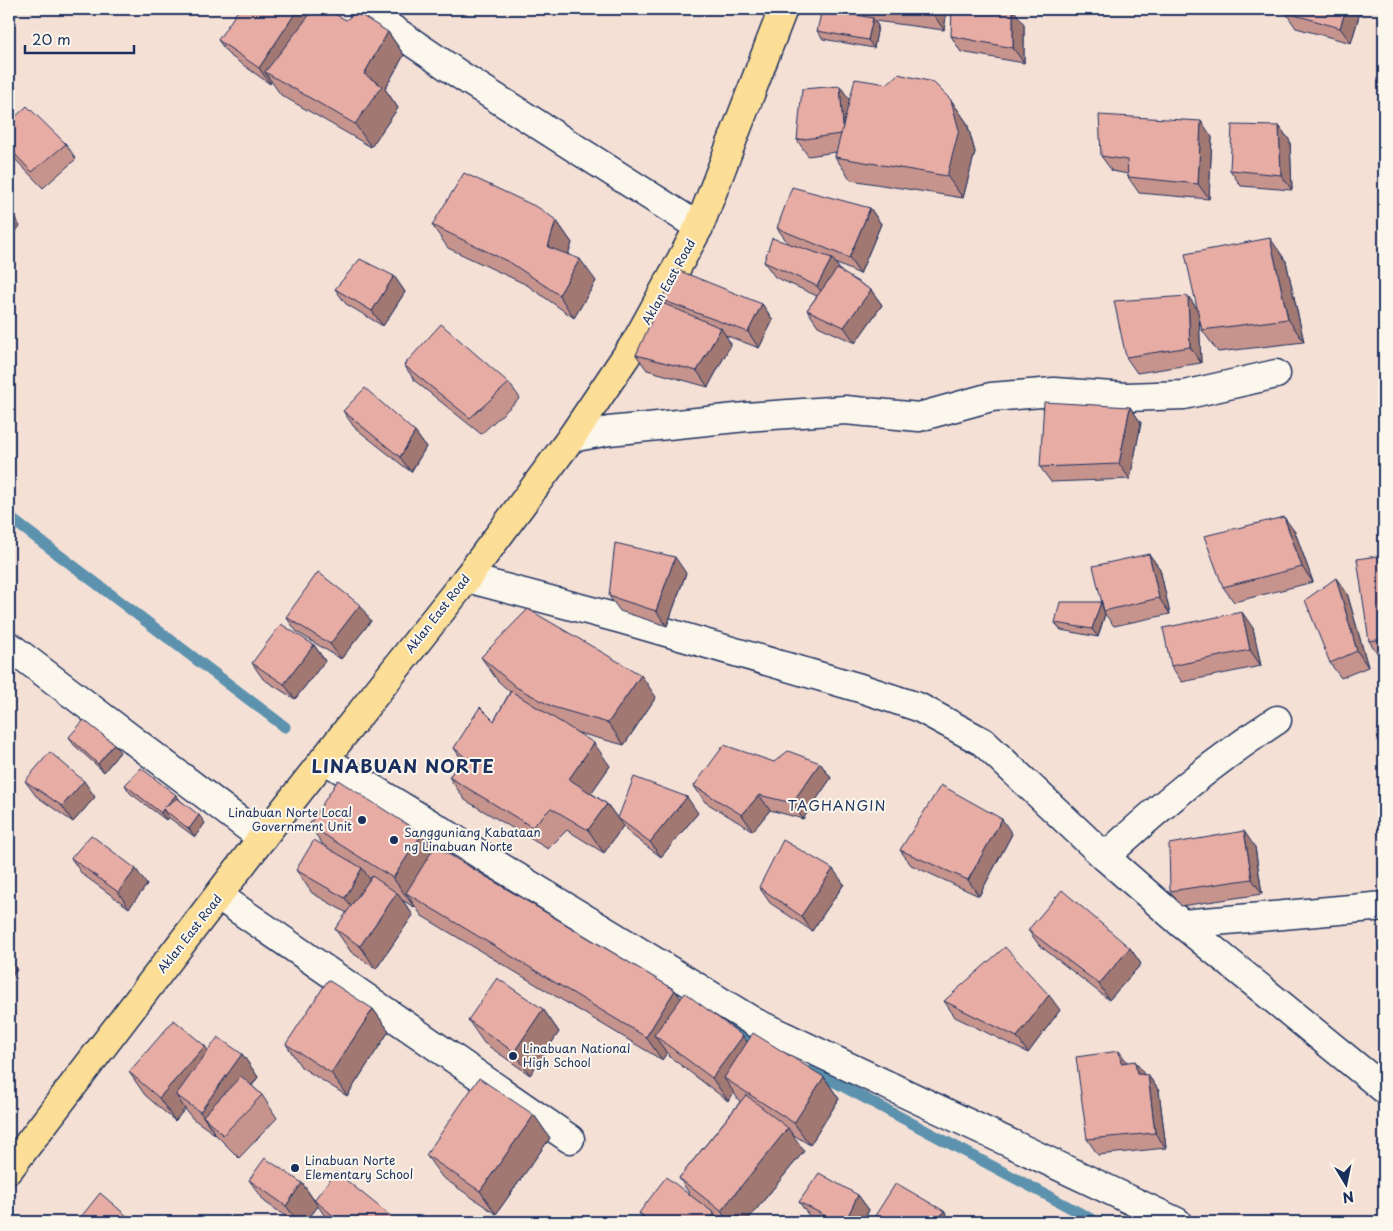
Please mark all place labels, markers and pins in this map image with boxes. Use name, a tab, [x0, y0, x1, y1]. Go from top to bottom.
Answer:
place label: Linabuan Norte Local Government Unit	[228, 803, 352, 835]
marker: Linabuan Norte Local Government Unit	[356, 814, 368, 826]
place label: Sangguniang Kabataan ng Linabuan Norte	[404, 823, 541, 855]
marker: Sangguniang Kabataan ng Linabuan Norte	[388, 834, 400, 846]
place label: Linabuan National High School	[523, 1039, 630, 1071]
marker: Linabuan National High School	[507, 1050, 519, 1062]
place label: Linabuan Norte Elementary School	[305, 1151, 413, 1183]
marker: Linabuan Norte Elementary School	[289, 1162, 301, 1174]

